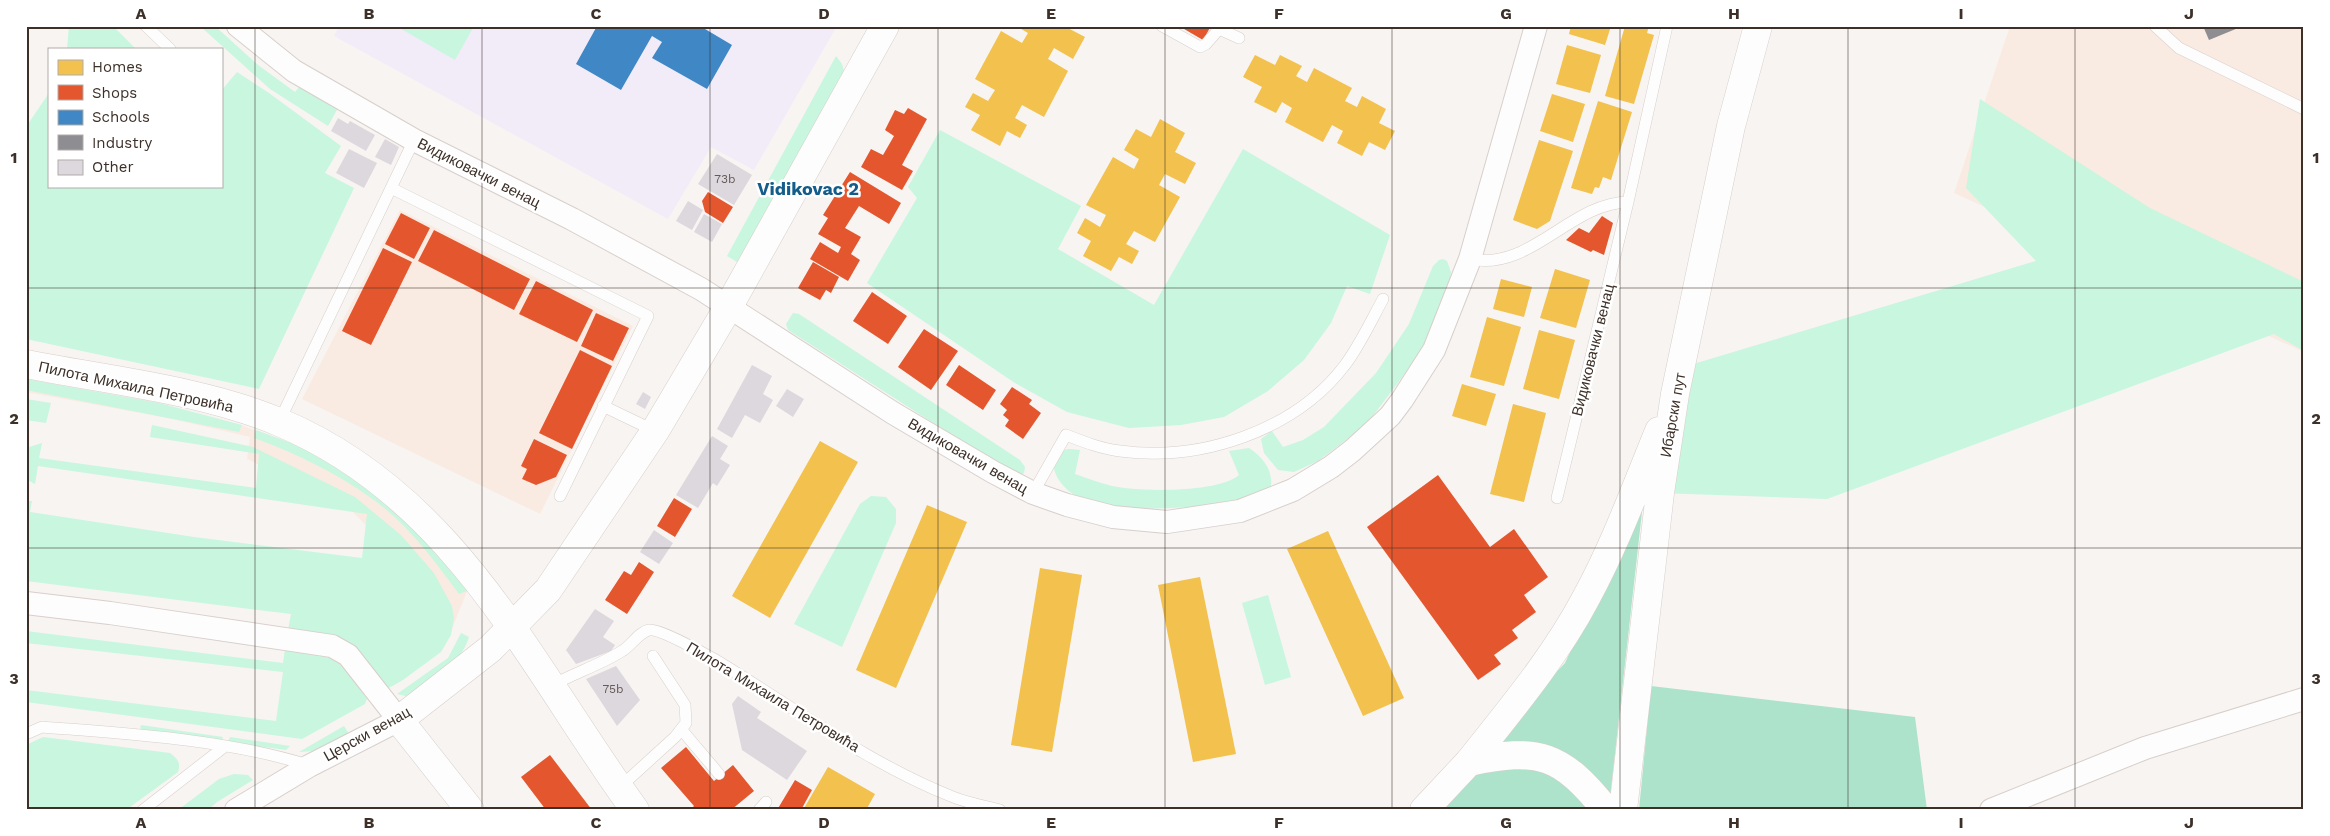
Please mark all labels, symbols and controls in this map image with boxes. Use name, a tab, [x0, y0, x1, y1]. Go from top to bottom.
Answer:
text: A	[136, 4, 147, 23]
text: B	[364, 4, 375, 23]
text: C	[591, 4, 602, 23]
text: D	[818, 4, 830, 23]
text: E	[1046, 4, 1056, 23]
text: F	[1274, 4, 1284, 23]
text: G	[1500, 4, 1512, 23]
text: H	[1728, 4, 1740, 23]
text: I	[1958, 4, 1964, 23]
text: J	[2184, 4, 2194, 23]
legend	[48, 48, 222, 188]
text: Homes	[92, 58, 143, 76]
text: Shops	[92, 84, 137, 102]
text: Schools	[92, 108, 150, 126]
text: Industry	[92, 134, 153, 152]
street label: Видиковачки венац	[414, 134, 544, 212]
text: 1	[11, 148, 17, 167]
text: 1	[2313, 148, 2319, 167]
text: Other	[92, 158, 134, 176]
house number: 73b	[714, 172, 736, 186]
district label: Vidikovac 2	[757, 178, 859, 199]
street label: Видиковачки венац	[1568, 282, 1618, 418]
street label: Пилота Михаила Петровића	[37, 358, 236, 417]
street label: Ибарски пут	[1657, 371, 1689, 459]
text: 2	[9, 409, 19, 428]
text: 2	[2311, 409, 2321, 428]
street label: Видиковачки венац	[905, 414, 1032, 498]
street label: Пилота Михаила Петровића	[683, 638, 863, 756]
text: 3	[9, 669, 19, 688]
text: 3	[2311, 669, 2321, 688]
house number: 75b	[602, 682, 624, 696]
street label: Церски венац	[320, 702, 414, 765]
text: A	[136, 813, 147, 832]
text: B	[364, 813, 375, 832]
text: C	[591, 813, 602, 832]
text: D	[818, 813, 830, 832]
text: E	[1046, 813, 1056, 832]
text: F	[1274, 813, 1284, 832]
text: G	[1500, 813, 1512, 832]
text: H	[1728, 813, 1740, 832]
text: I	[1958, 813, 1964, 832]
text: J	[2184, 813, 2194, 832]

